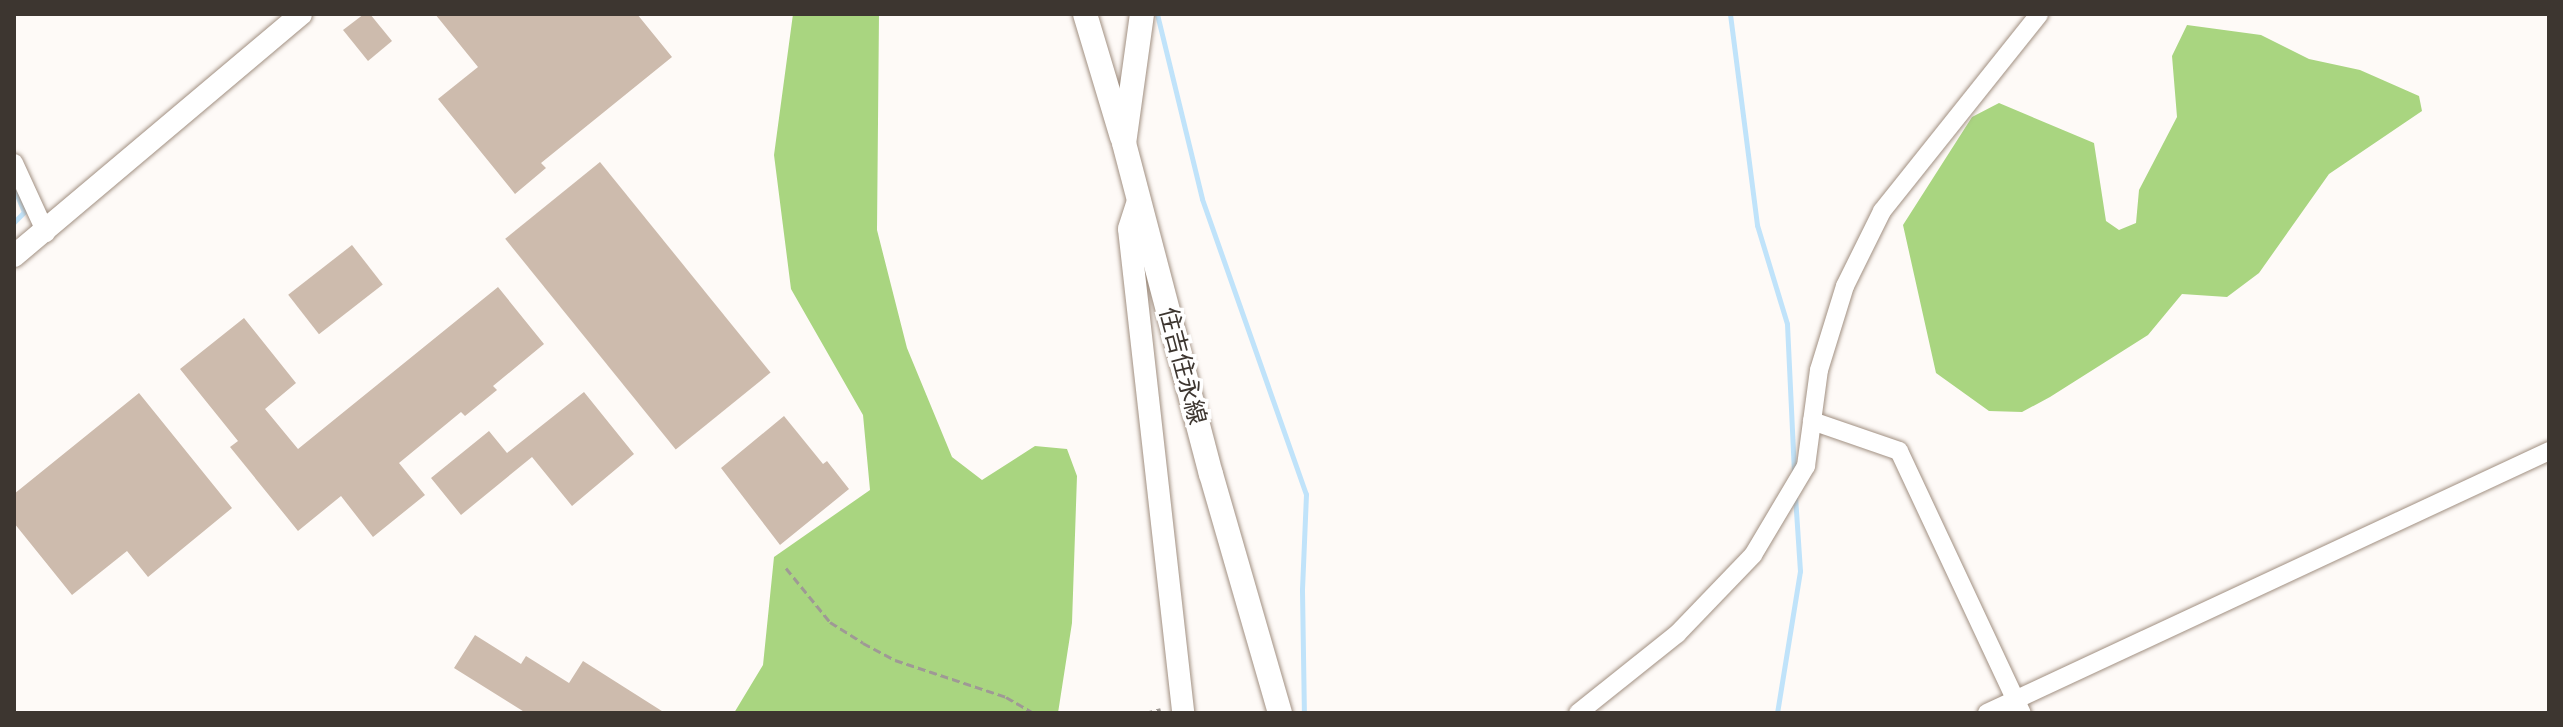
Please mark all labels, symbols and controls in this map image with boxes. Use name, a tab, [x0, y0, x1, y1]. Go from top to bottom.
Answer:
street label: 住吉住永線	[1153, 304, 1211, 428]

